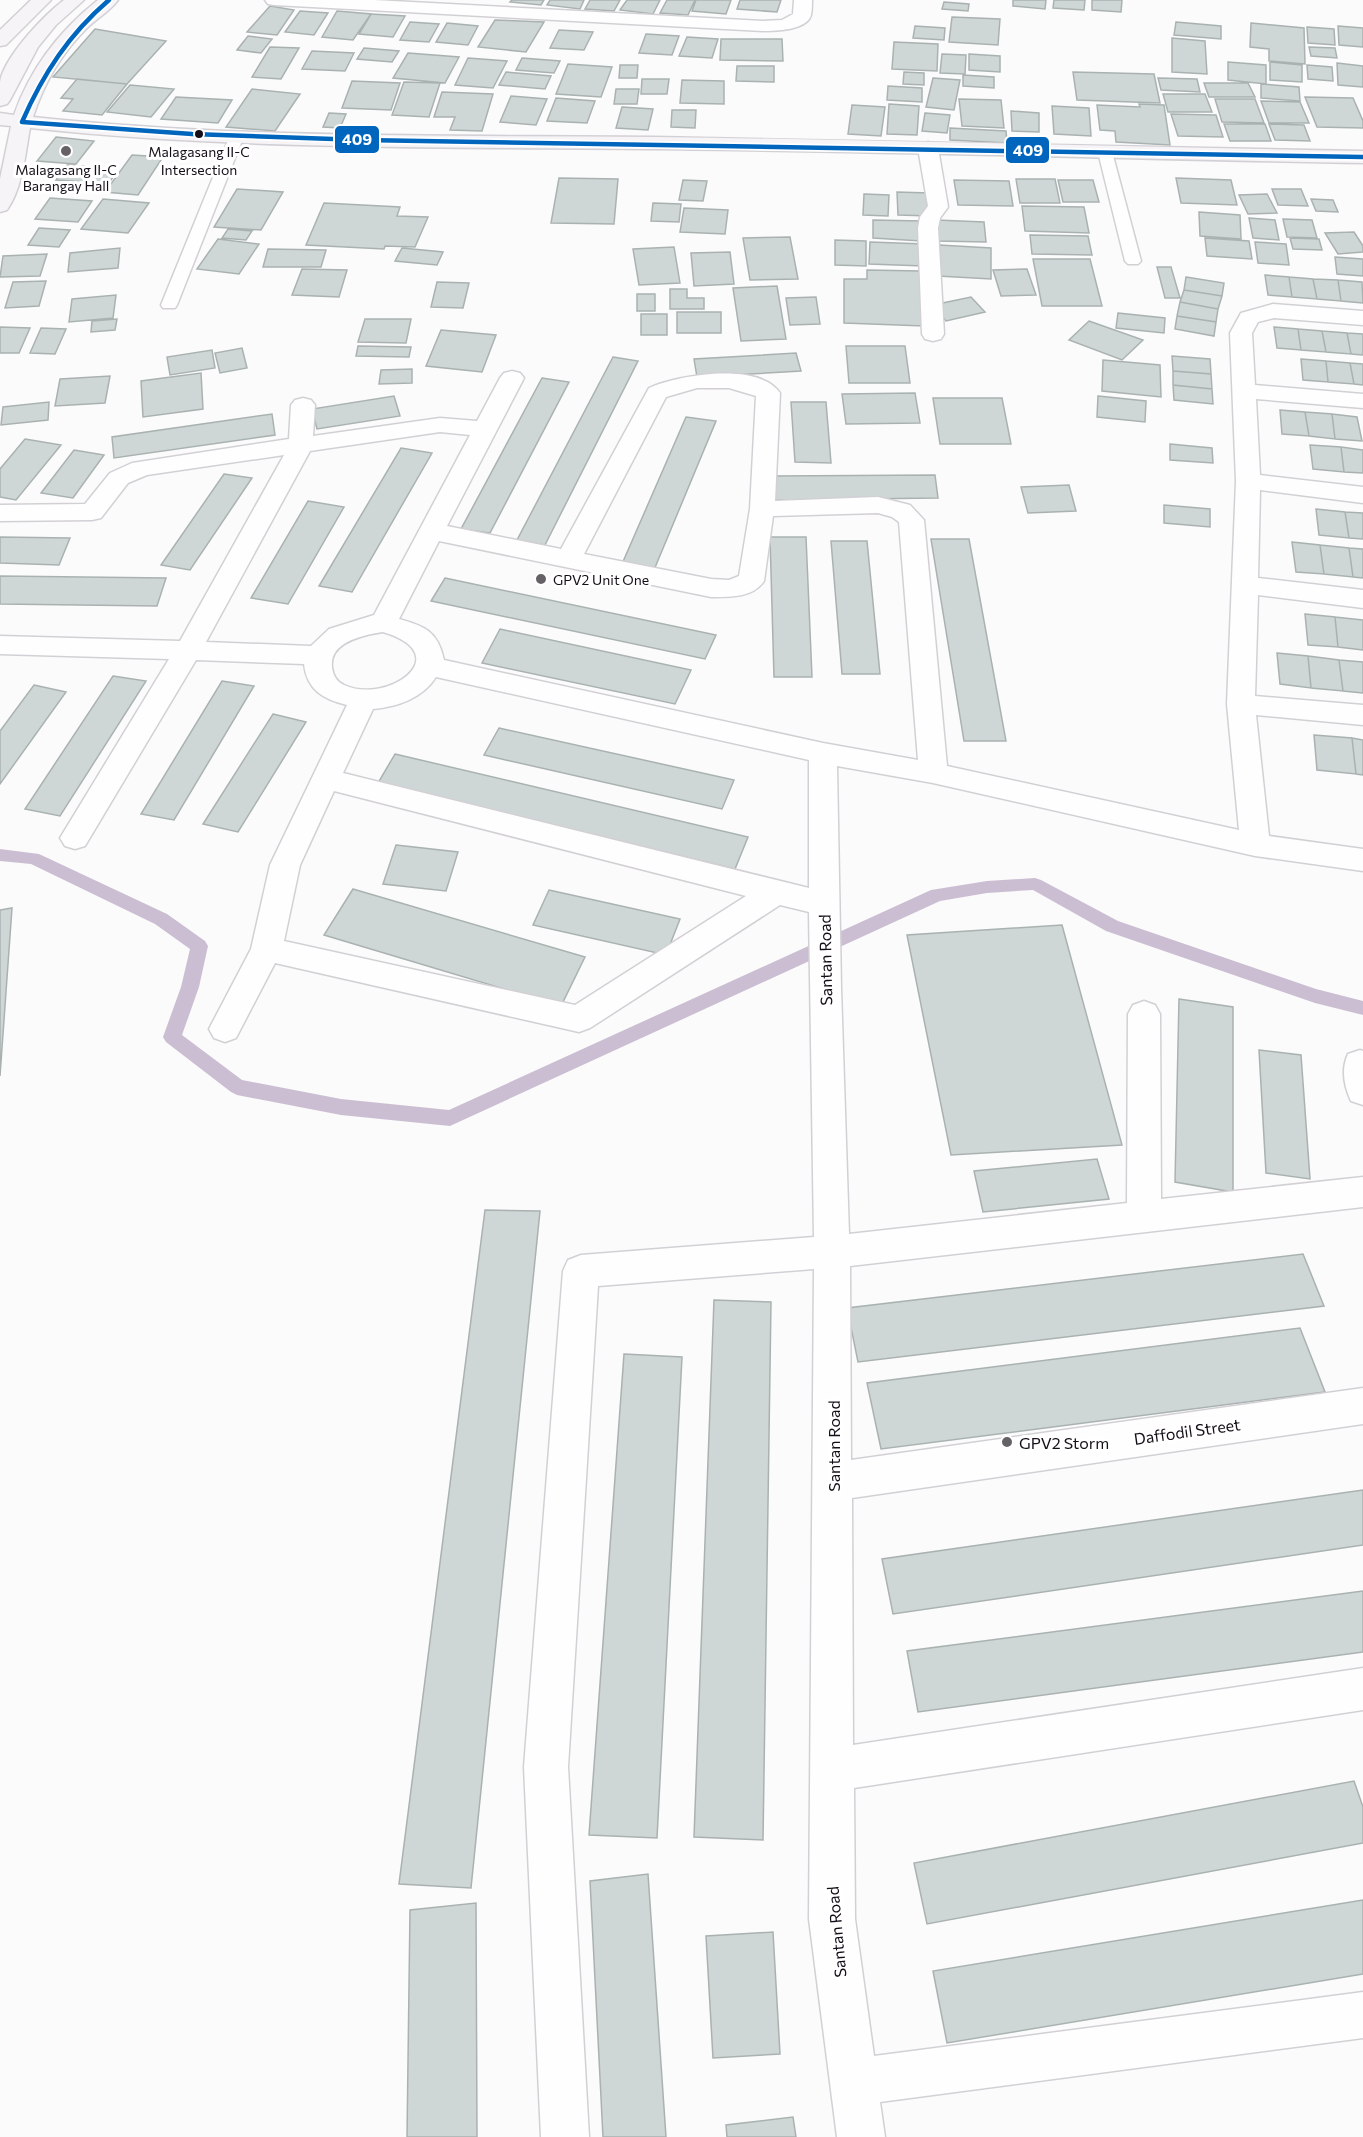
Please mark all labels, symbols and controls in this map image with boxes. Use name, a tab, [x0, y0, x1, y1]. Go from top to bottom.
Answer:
line badge: 409	[334, 125, 380, 154]
marker: Malagasang II-C Intersection	[193, 128, 205, 140]
text: 409	[342, 129, 372, 148]
line badge: 409	[1005, 136, 1050, 164]
text: 409	[1013, 140, 1043, 159]
place label: Malagasang II-C Intersection	[148, 143, 250, 178]
marker: Malagasang II-C Barangay Hall	[59, 144, 73, 158]
place label: Malagasang II-C Barangay Hall	[15, 161, 117, 194]
place label: GPV2 Unit One	[553, 571, 649, 588]
marker: GPV2 Unit One	[534, 572, 548, 586]
street label: Santan Road	[815, 914, 835, 1006]
street label: Santan Road	[824, 1400, 843, 1492]
street label: Daffodil Street	[1133, 1414, 1242, 1448]
place label: GPV2 Storm	[1019, 1433, 1109, 1452]
marker: GPV2 Storm	[1000, 1435, 1014, 1449]
street label: Santan Road	[823, 1886, 849, 1978]

